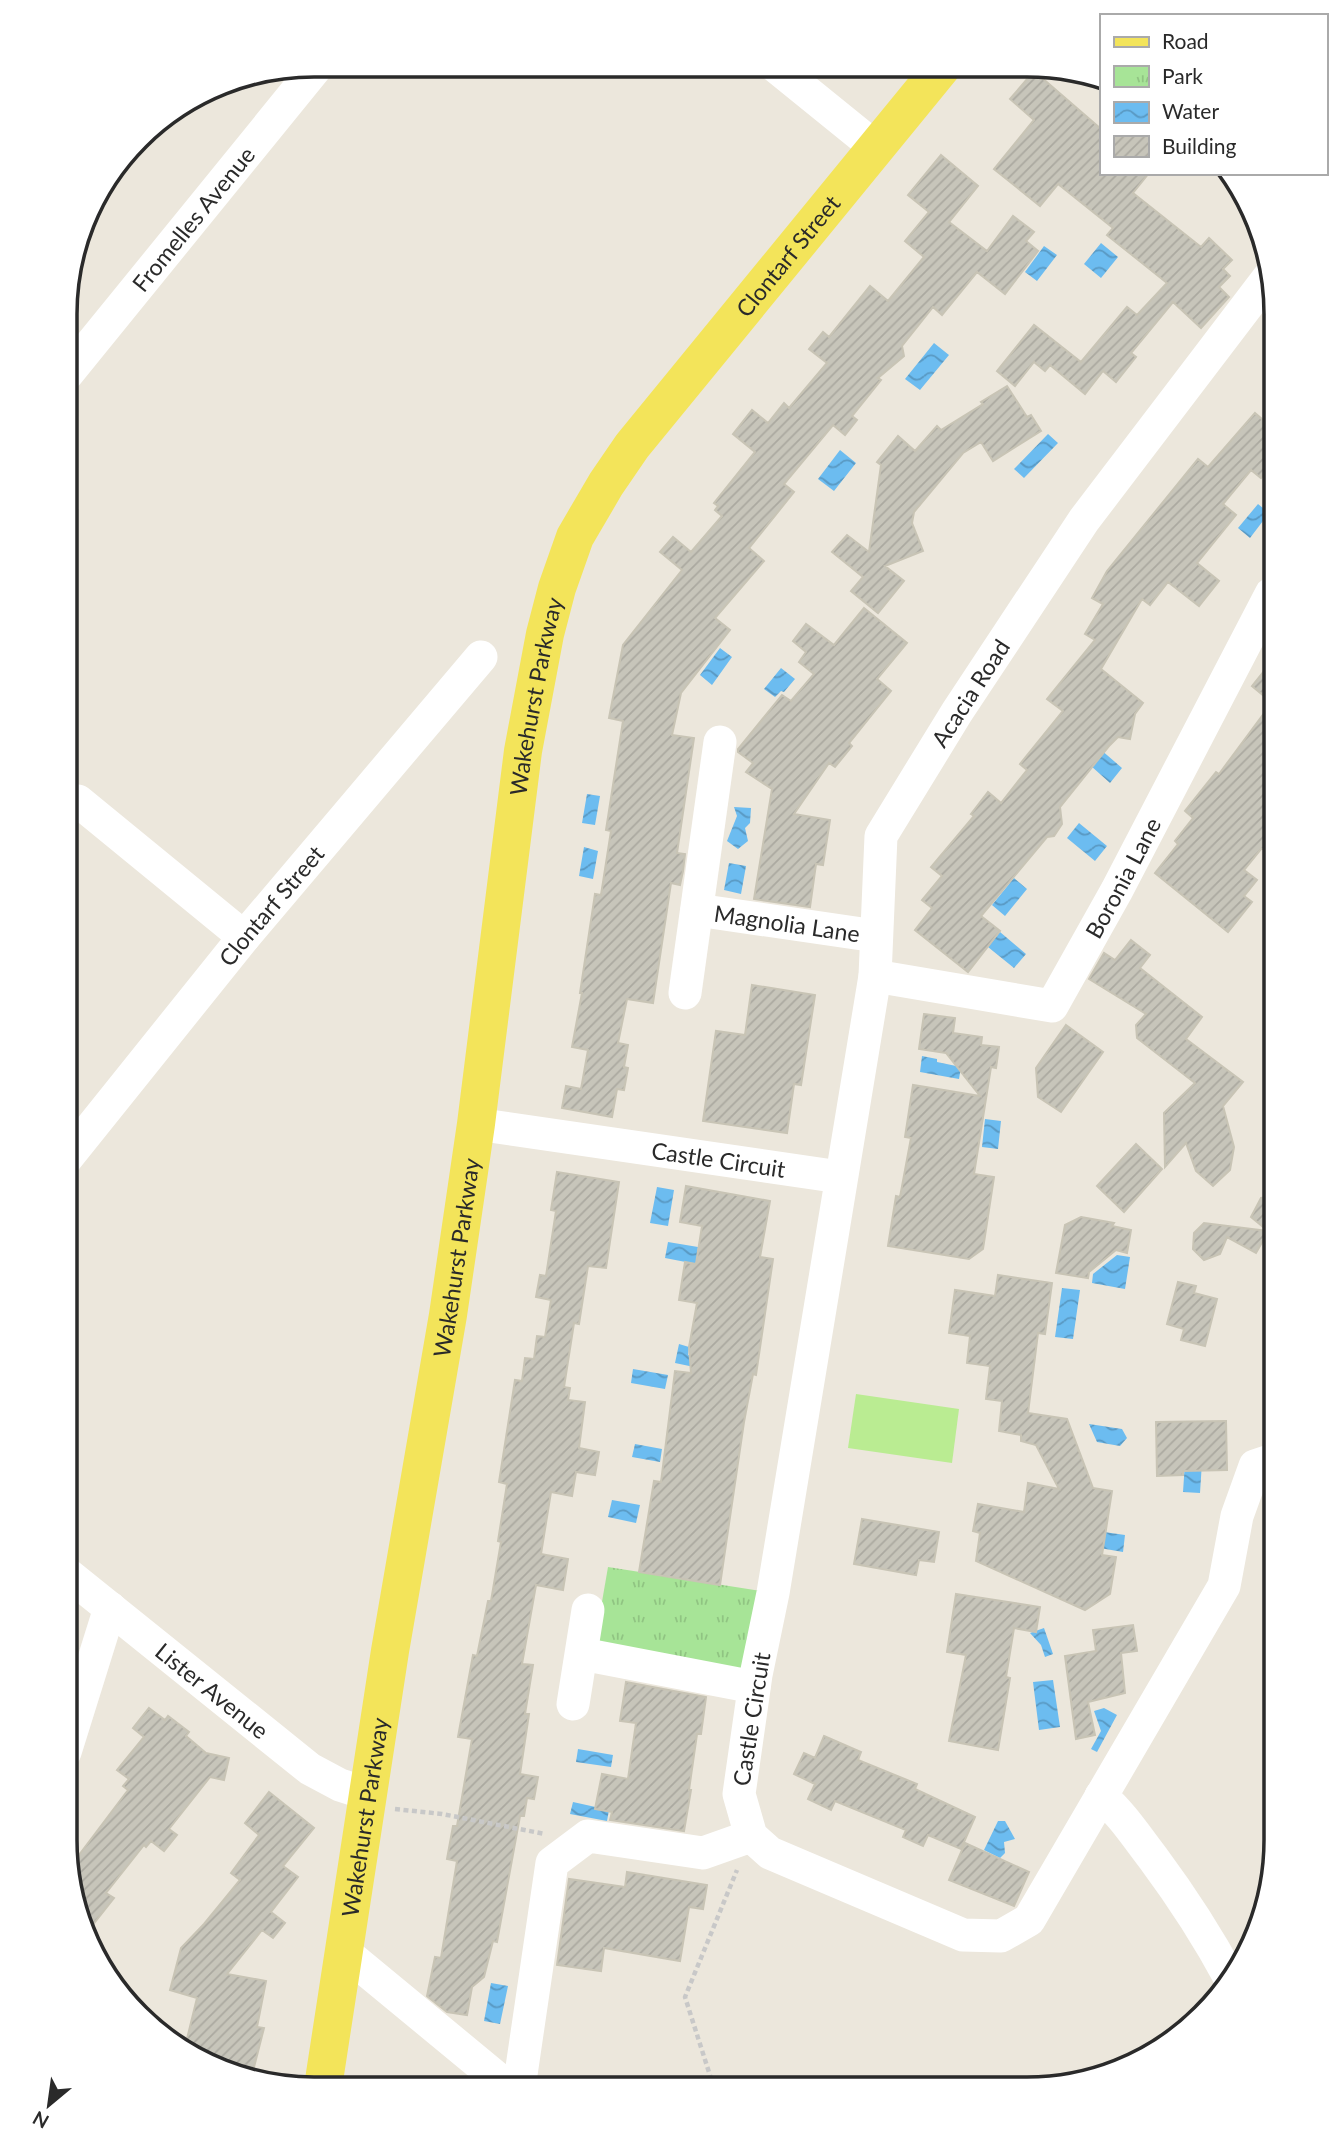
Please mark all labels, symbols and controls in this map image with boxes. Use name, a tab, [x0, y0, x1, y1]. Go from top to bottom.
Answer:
legend	[1100, 14, 1327, 175]
text: Road	[1162, 28, 1209, 53]
text: Park	[1162, 63, 1203, 88]
text: Water	[1162, 98, 1219, 123]
text: Building	[1162, 133, 1237, 158]
street label: Fromelles Avenue	[126, 141, 260, 297]
street label: Clontarf Street	[730, 189, 846, 322]
street label: Wakehurst Parkway	[504, 594, 568, 797]
street label: Acacia Road	[925, 634, 1015, 752]
street label: Boronia Lane	[1079, 813, 1166, 943]
street label: Clontarf Street	[212, 839, 330, 971]
street label: Magnolia Lane	[712, 899, 862, 947]
street label: Castle Circuit	[650, 1136, 788, 1183]
street label: Wakehurst Parkway	[427, 1156, 485, 1359]
street label: Lister Avenue	[150, 1637, 274, 1744]
street label: Castle Circuit	[727, 1649, 775, 1788]
street label: Wakehurst Parkway	[335, 1715, 394, 1919]
north arrow	[14, 2070, 84, 2140]
text: N	[29, 2107, 52, 2134]

